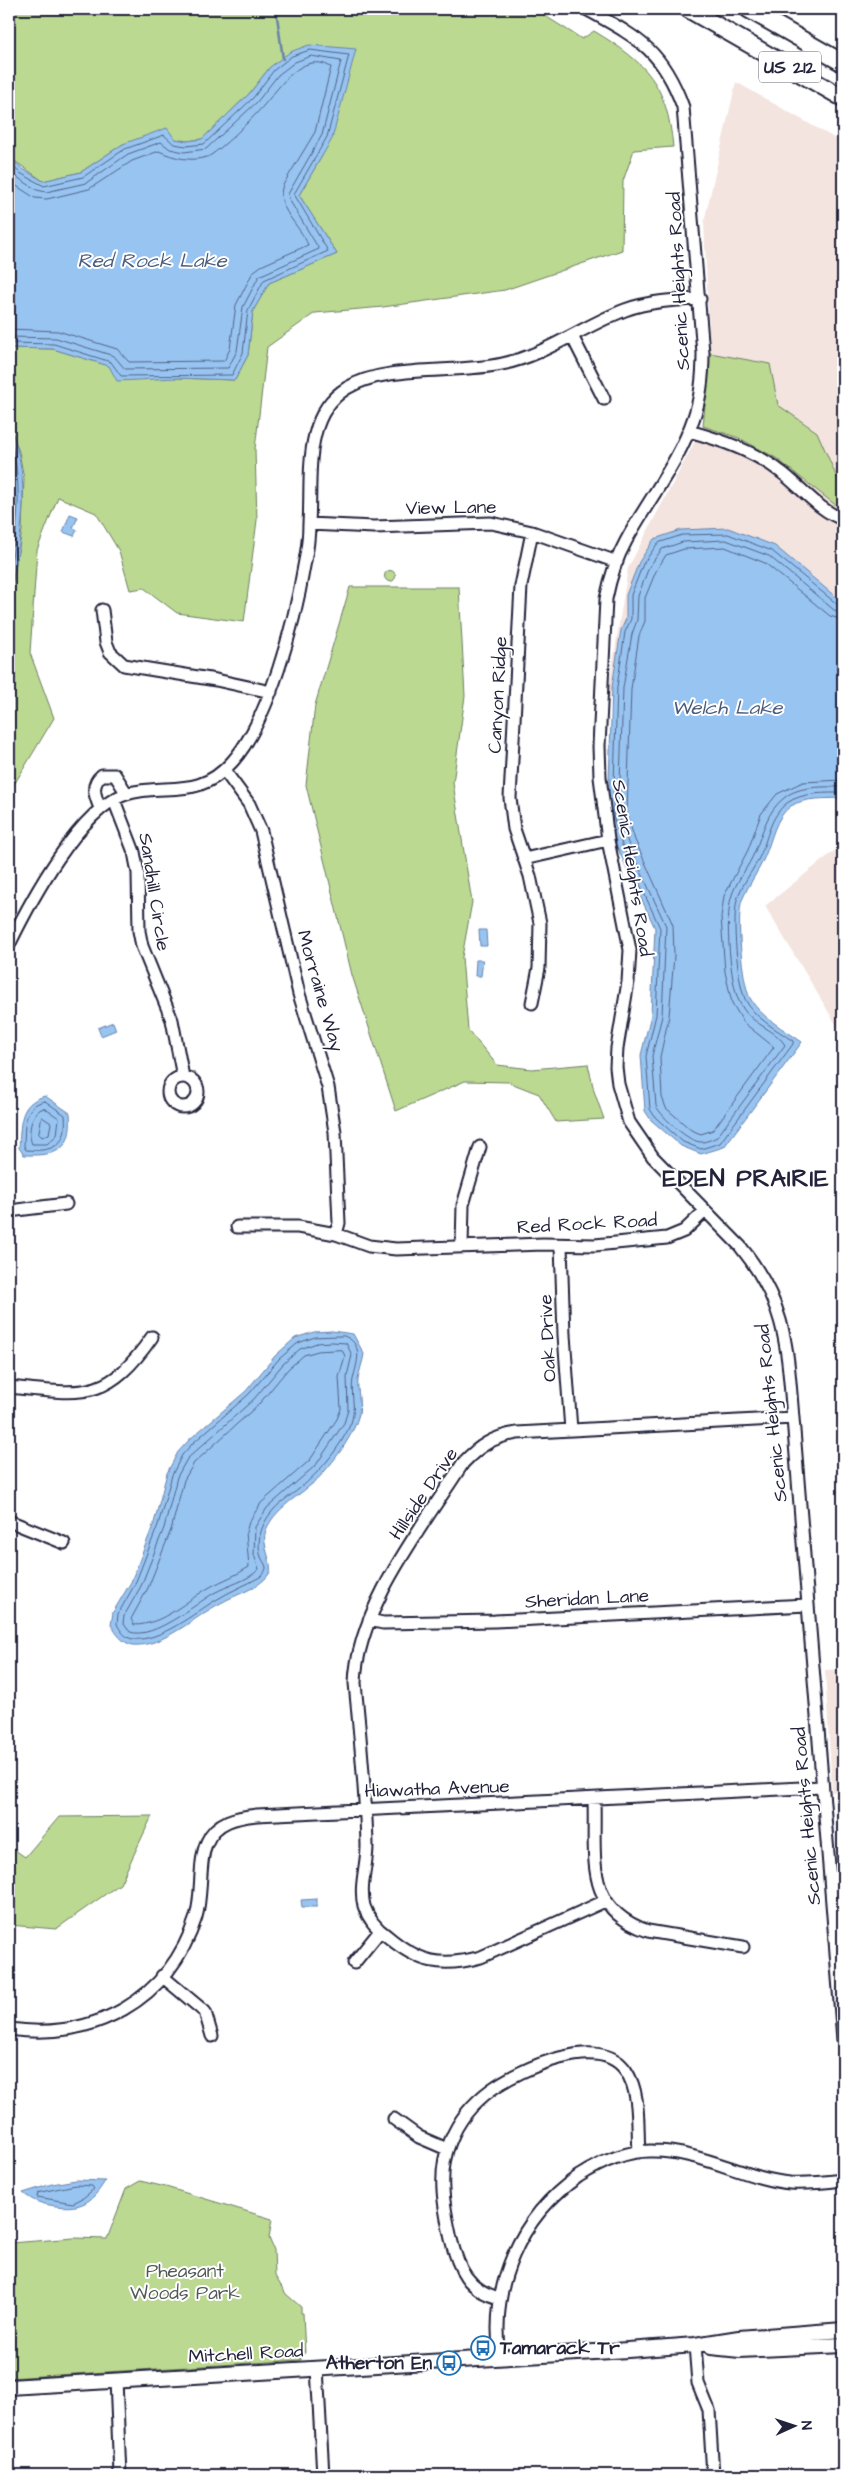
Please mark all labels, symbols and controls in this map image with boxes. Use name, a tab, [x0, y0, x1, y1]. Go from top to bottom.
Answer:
road number: US 212	[759, 52, 821, 82]
street label: Scenic Heights Road	[661, 191, 698, 371]
water label: Red Rock Lake	[78, 247, 228, 275]
street label: View Lane	[405, 494, 497, 522]
street label: Canyon Ridge	[481, 636, 516, 754]
water label: Welch Lake	[672, 694, 783, 722]
street label: Scenic Heights Road	[604, 778, 659, 959]
street label: Sandhill Circle	[131, 831, 177, 953]
street label: Morraine Way	[289, 927, 350, 1056]
district label: EDEN PRAIRIE	[663, 1162, 830, 1196]
street label: Red Rock Road	[516, 1207, 658, 1241]
street label: Oak Drive	[532, 1294, 564, 1382]
street label: Scenic Heights Road	[749, 1322, 796, 1503]
street label: Hillside Drive	[383, 1442, 465, 1546]
street label: Sheridan Lane	[524, 1582, 650, 1616]
street label: Scenic Heights Road	[786, 1725, 829, 1906]
street label: Hiawatha Avenue	[364, 1773, 510, 1805]
park label: Pheasant Woods Park	[130, 2258, 240, 2307]
bus stop icon: Tamarack Tr	[470, 2335, 496, 2361]
place label: Tamarack Tr	[499, 2335, 620, 2362]
street label: Mitchell Road	[188, 2337, 304, 2370]
place label: Atherton En	[326, 2350, 432, 2377]
bus stop icon: Atherton En	[436, 2350, 462, 2376]
north arrow	[770, 2402, 820, 2452]
text: N	[796, 2420, 816, 2430]

